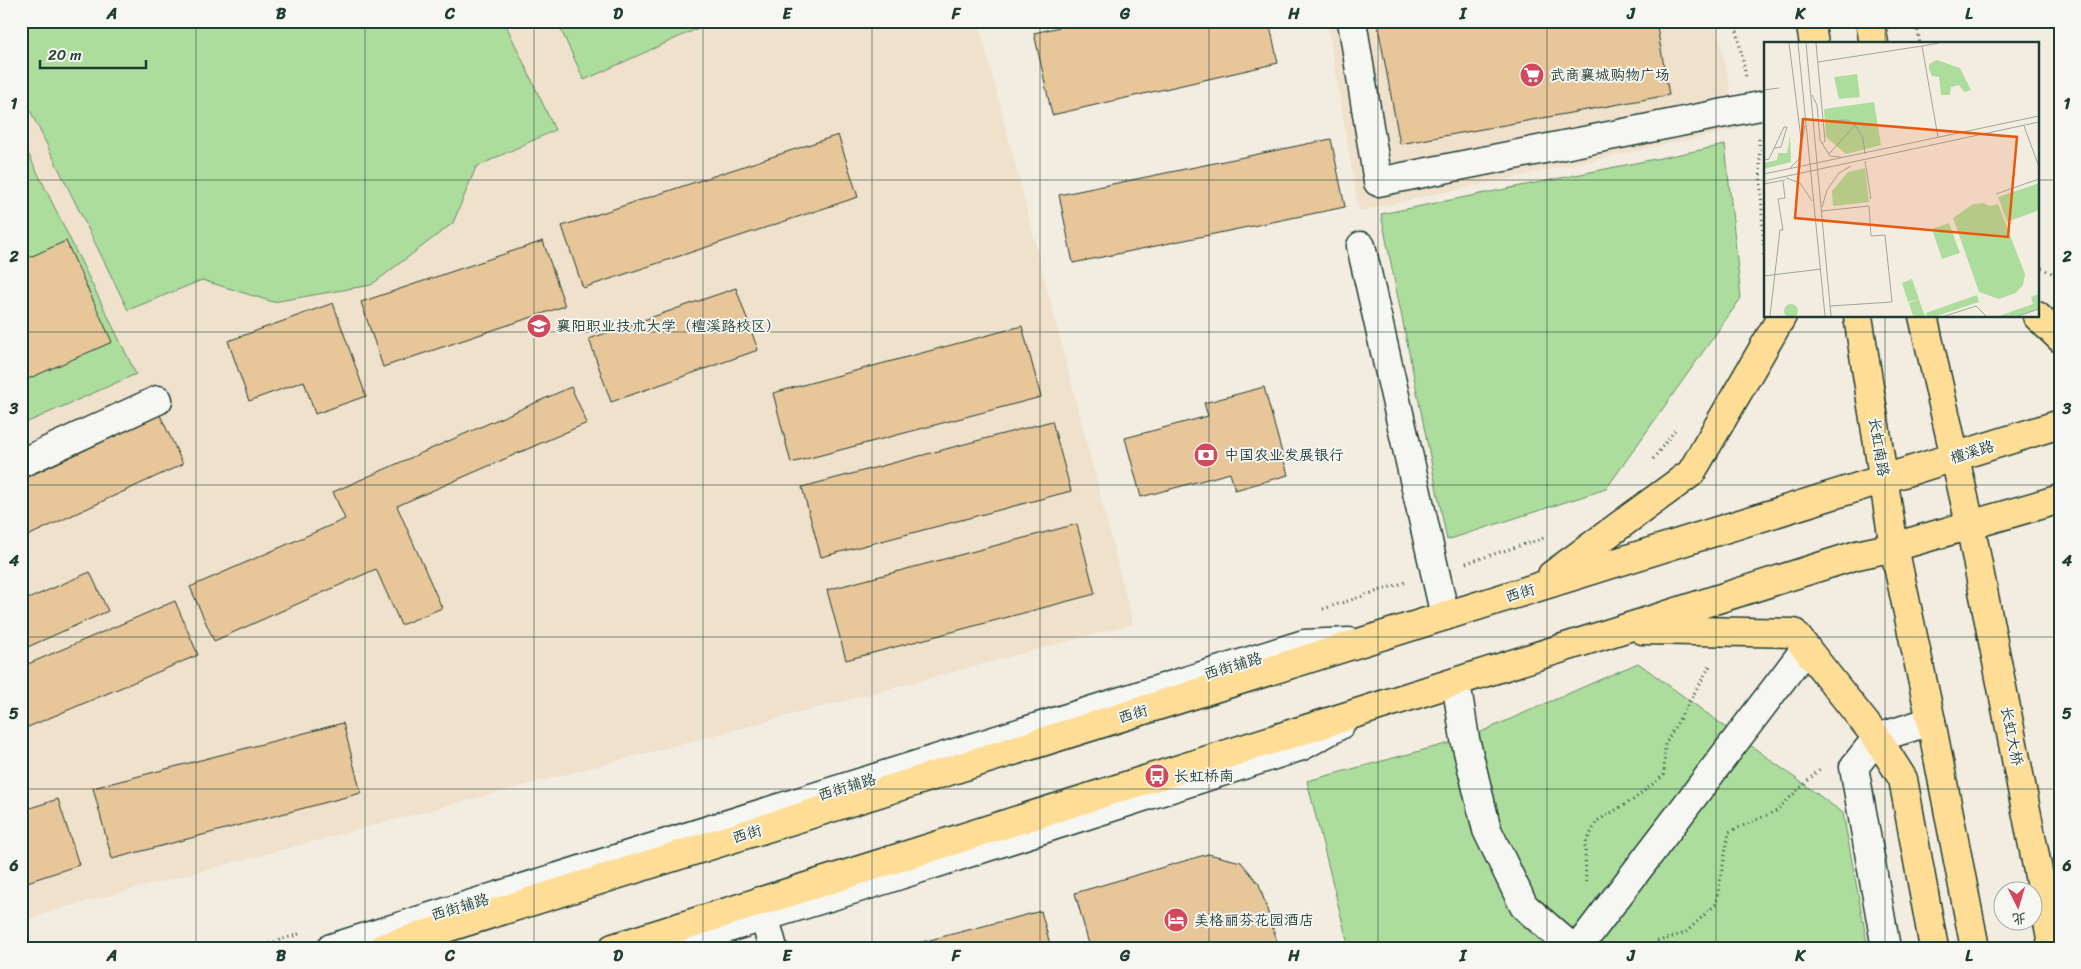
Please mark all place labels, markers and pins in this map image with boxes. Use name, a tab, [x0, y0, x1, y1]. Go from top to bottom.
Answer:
supermarket icon: 武商襄城购物广场	[1519, 62, 1545, 88]
place label: 武商襄城购物广场	[1550, 62, 1670, 88]
school or university icon: 襄阳职业技术大学（檀溪路校区）	[526, 313, 552, 339]
place label: 襄阳职业技术大学（檀溪路校区）	[556, 313, 781, 339]
bank icon: 中国农业发展银行	[1193, 442, 1219, 468]
place label: 中国农业发展银行	[1224, 442, 1344, 468]
bus stop icon: 长虹桥南	[1144, 763, 1170, 789]
place label: 长虹桥南	[1174, 763, 1234, 789]
hotel icon: 美格丽芬花园酒店	[1163, 907, 1189, 933]
place label: 美格丽芬花园酒店	[1194, 907, 1314, 933]

